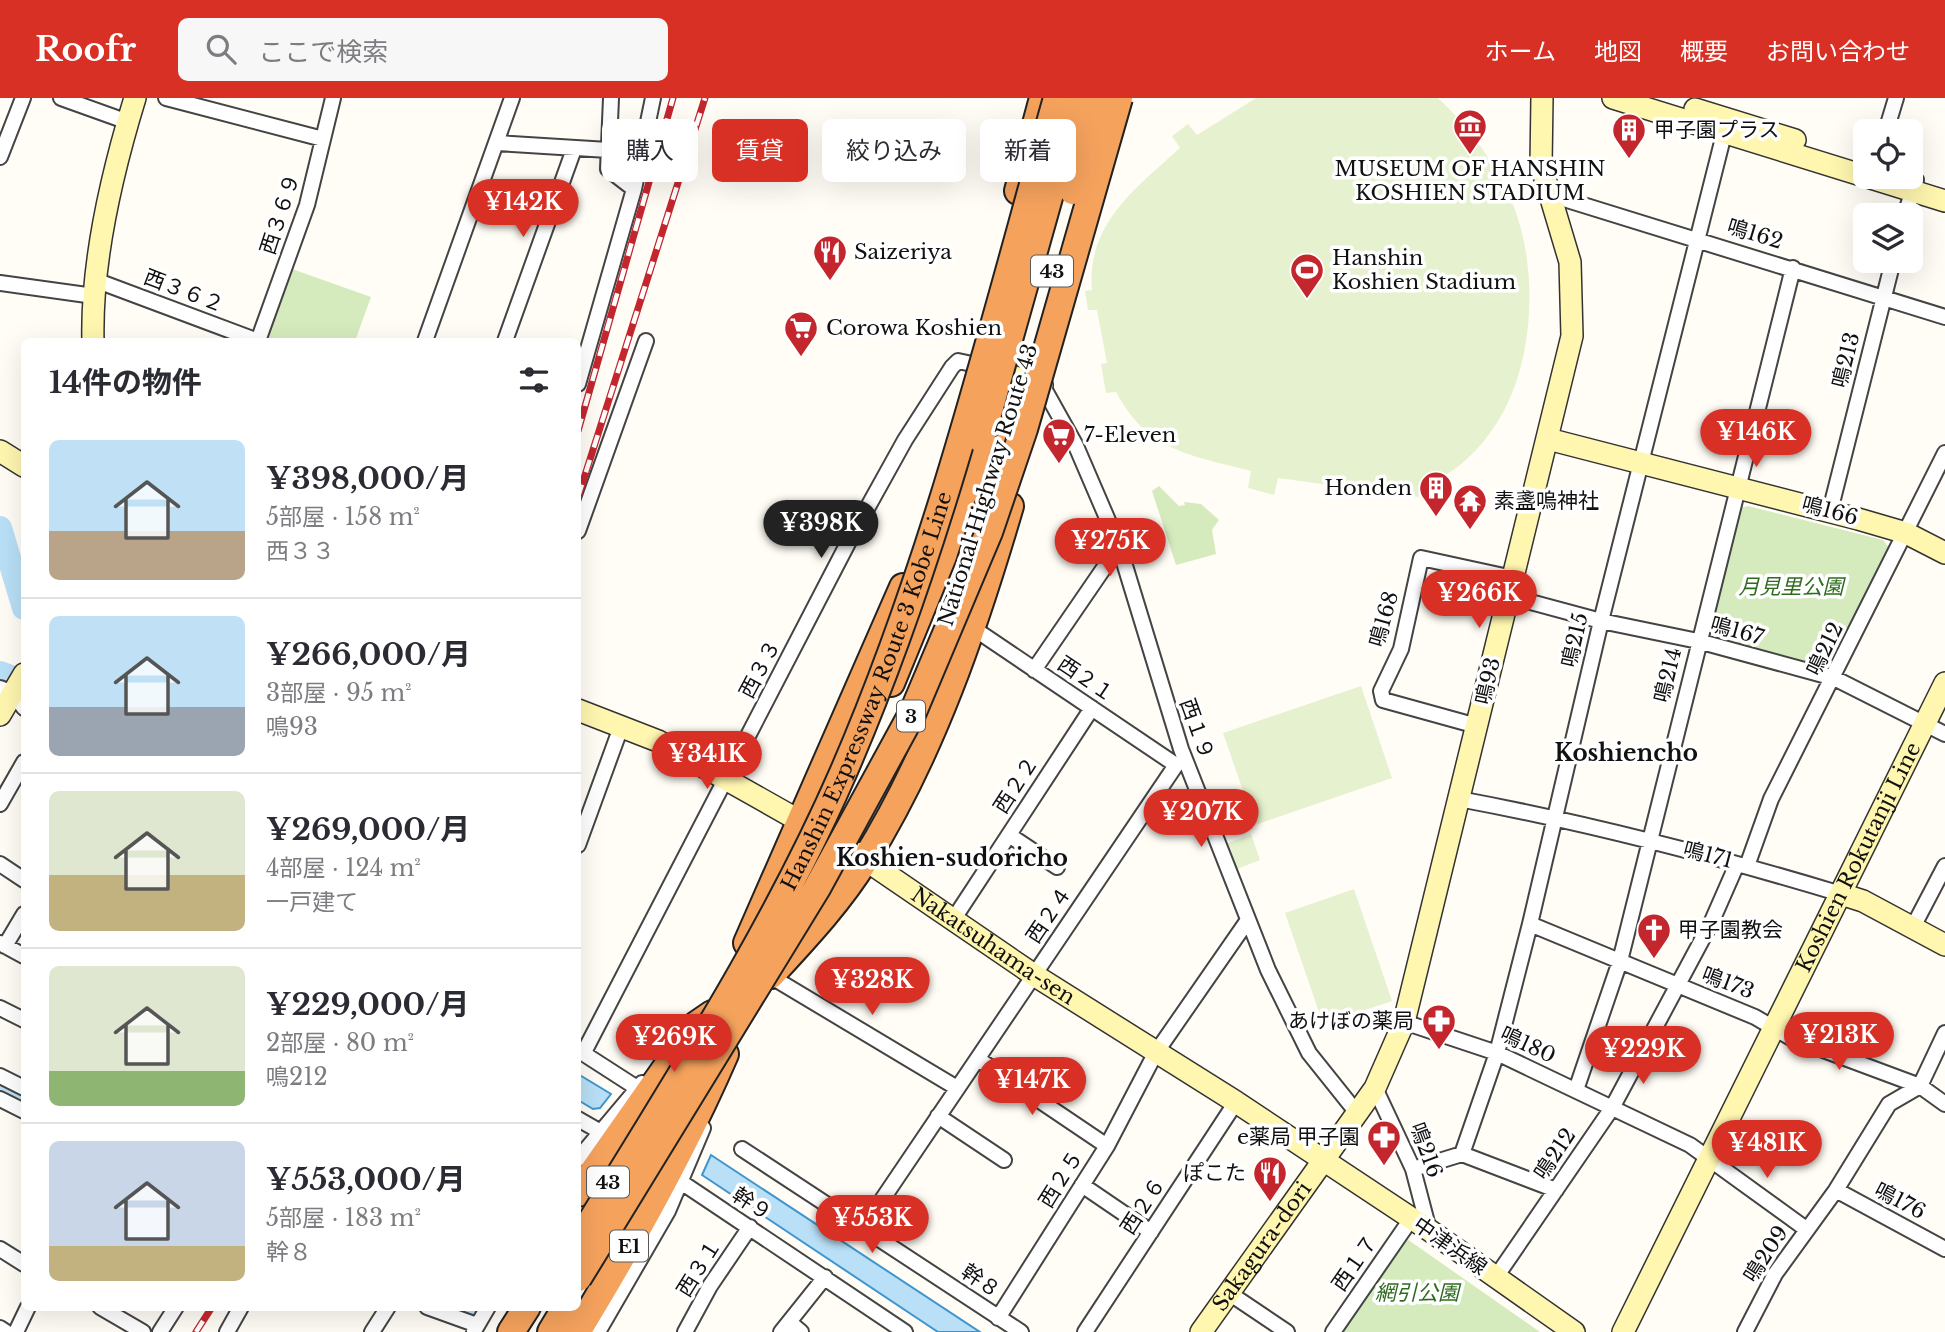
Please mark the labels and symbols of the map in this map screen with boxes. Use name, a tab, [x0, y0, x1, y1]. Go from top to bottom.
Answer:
museum icon: MUSEUM OF HANSHIN KOSHIEN STADIUM	[1451, 107, 1489, 156]
building icon: 甲子園プラス	[1610, 111, 1648, 160]
place label: 甲子園プラス	[1654, 117, 1780, 143]
place label: MUSEUM OF HANSHIN KOSHIEN STADIUM	[1335, 156, 1605, 206]
street label: 西３６９	[255, 170, 305, 258]
pin: ¥142K	[474, 180, 572, 239]
street label: 鳴162	[1724, 213, 1786, 255]
restaurant icon: Saizeriya	[811, 233, 849, 282]
place label: Saizeriya	[854, 239, 952, 265]
place label: Hanshin Koshien Stadium	[1332, 245, 1517, 295]
sports icon: Hanshin Koshien Stadium	[1288, 251, 1326, 300]
road number: 43	[1031, 256, 1073, 286]
street label: 西３６２	[140, 264, 228, 318]
supermarket icon: Corowa Koshien	[782, 309, 820, 358]
place label: Corowa Koshien	[826, 315, 1002, 341]
street label: 鳴213	[1827, 330, 1865, 390]
street label: National Highway Route 43	[933, 341, 1043, 629]
pin: ¥146K	[1707, 410, 1805, 469]
supermarket icon: 7-Eleven	[1040, 416, 1078, 465]
place label: 7-Eleven	[1084, 422, 1176, 448]
building icon: Honden	[1417, 469, 1455, 518]
place label: Honden	[1324, 475, 1412, 501]
temple icon: 素盞嗚神社	[1451, 482, 1489, 531]
street label: Hanshin Expressway Route 3 Kobe Line	[773, 488, 957, 894]
place label: 素盞嗚神社	[1494, 488, 1599, 514]
street label: 鳴166	[1799, 491, 1861, 531]
pin: ¥398K	[772, 500, 870, 560]
pin: ¥275K	[1061, 518, 1159, 578]
pin: ¥266K	[1430, 570, 1528, 630]
park label: 月見里公園	[1739, 574, 1846, 600]
street label: 鳴168	[1364, 588, 1404, 650]
street label: 鳴215	[1556, 610, 1594, 670]
street label: 鳴167	[1707, 611, 1767, 651]
street label: 鳴212	[1801, 618, 1849, 680]
street label: 西３３	[734, 635, 786, 703]
street label: 鳴214	[1649, 645, 1687, 705]
street label: 西２１	[1053, 651, 1119, 707]
street label: 鳴93	[1470, 655, 1506, 707]
street label: 西１９	[1174, 695, 1220, 763]
road number: 3	[897, 701, 925, 732]
pin: ¥341K	[658, 732, 756, 791]
street label: Koshien Rokutanji Line	[1791, 738, 1926, 976]
district label: Koshiencho	[1554, 739, 1698, 767]
street label: 西２２	[988, 752, 1044, 818]
pin: ¥207K	[1152, 790, 1250, 849]
street label: 鳴171	[1680, 836, 1736, 874]
district label: Koshien-sudoricho	[836, 844, 1068, 872]
street label: Nakatsuhama-sen	[906, 882, 1080, 1010]
street label: 西２４	[1021, 882, 1077, 948]
church icon: 甲子園教会	[1635, 911, 1673, 960]
place label: 甲子園教会	[1678, 917, 1783, 943]
pin: ¥328K	[823, 958, 921, 1017]
street label: 鳴173	[1698, 961, 1758, 1005]
pharmacy icon: あけぼの薬局	[1420, 1002, 1458, 1051]
place label: あけぼの薬局	[1288, 1008, 1414, 1034]
pin: ¥213K	[1790, 1012, 1888, 1072]
pin: ¥269K	[625, 1014, 723, 1074]
street label: 鳴180	[1496, 1021, 1560, 1069]
pin: ¥229K	[1594, 1026, 1692, 1086]
pin: ¥147K	[983, 1058, 1081, 1117]
pharmacy icon: e薬局 甲子園	[1365, 1118, 1403, 1167]
street label: 鳴216	[1404, 1119, 1448, 1181]
pin: ¥481K	[1718, 1121, 1816, 1180]
street label: 鳴212	[1528, 1123, 1582, 1185]
place label: e薬局 甲子園	[1237, 1124, 1360, 1150]
street label: 西２５	[1033, 1145, 1089, 1213]
restaurant icon: ぽこた	[1251, 1154, 1289, 1203]
place label: ぽこた	[1183, 1160, 1246, 1186]
road number: 43	[587, 1166, 629, 1198]
street label: 西２６	[1115, 1173, 1171, 1239]
street label: Sakagura-dori	[1207, 1177, 1317, 1316]
street label: 鳴176	[1870, 1177, 1930, 1225]
street label: 幹９	[727, 1182, 777, 1226]
pin: ¥553K	[823, 1196, 921, 1255]
street label: 中津浜線	[1408, 1211, 1492, 1281]
street label: 鳴209	[1738, 1221, 1794, 1287]
road number: E1	[610, 1230, 648, 1262]
street label: 西１７	[1326, 1230, 1384, 1296]
street label: 西３１	[671, 1234, 727, 1302]
street label: 幹８	[956, 1258, 1006, 1304]
park label: 網引公園	[1375, 1280, 1462, 1306]

